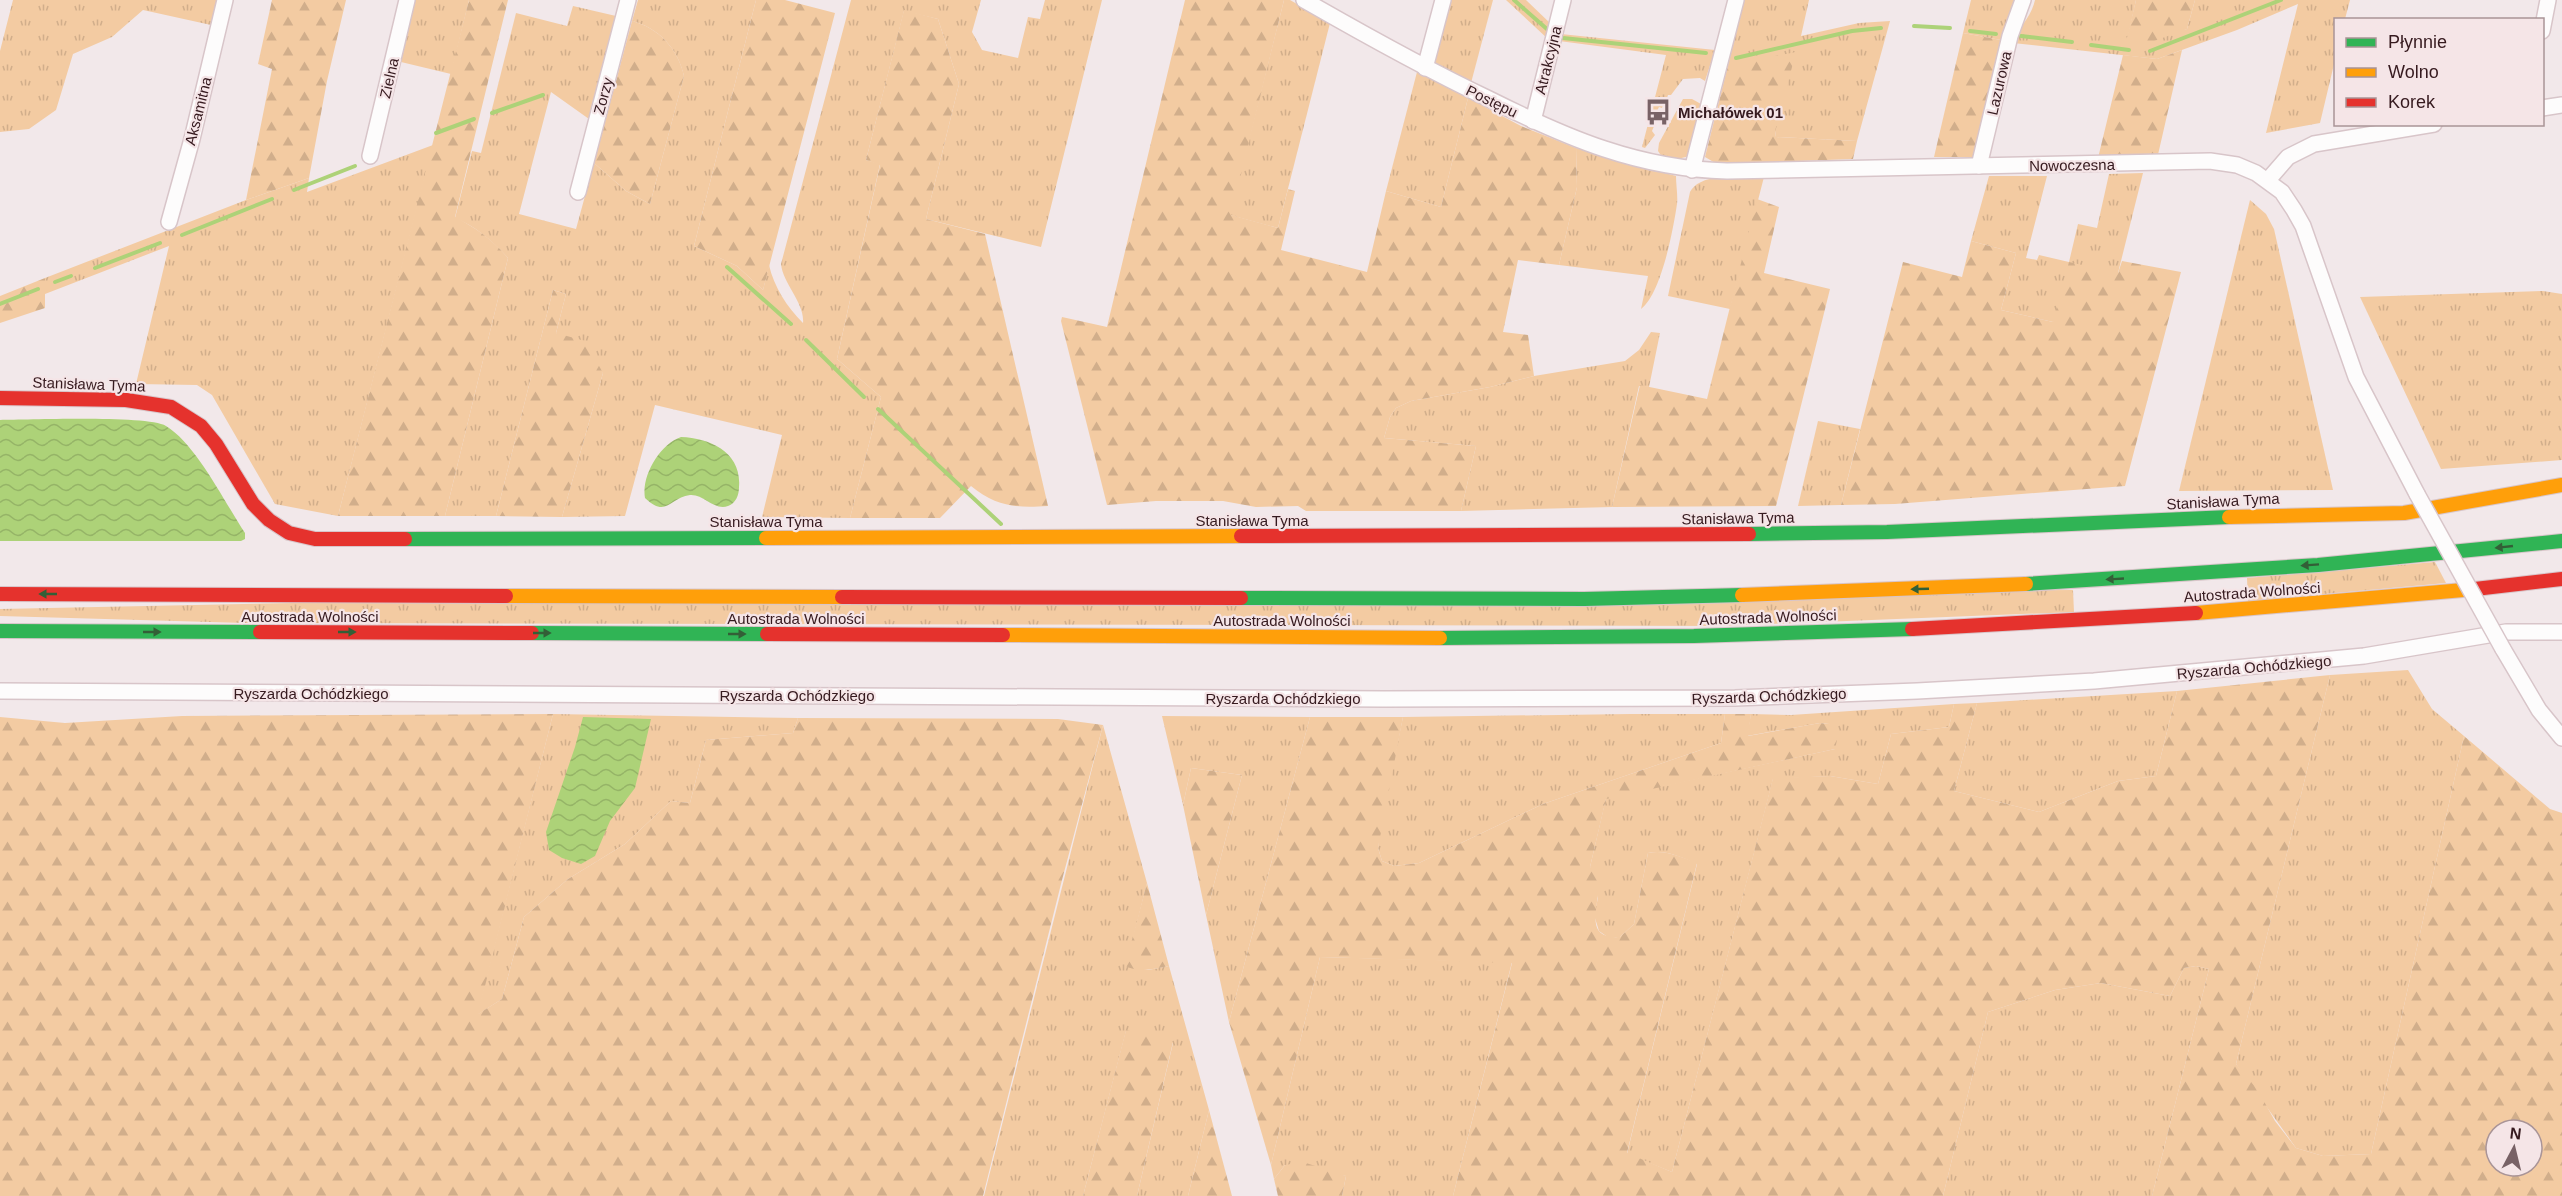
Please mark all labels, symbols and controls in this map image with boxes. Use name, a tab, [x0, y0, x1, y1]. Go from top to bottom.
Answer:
legend	[2334, 18, 2544, 126]
street label: Atrakcyjna	[1531, 23, 1565, 96]
text: Płynnie	[2388, 32, 2447, 52]
street label: Lazurowa	[1983, 49, 2015, 117]
street label: Zielna	[376, 56, 402, 100]
text: Wolno	[2388, 62, 2439, 82]
street label: Aksamitna	[181, 74, 215, 147]
street label: Zorzy	[590, 75, 616, 116]
street label: Postępu	[1464, 81, 1520, 121]
text: Korek	[2388, 92, 2436, 112]
bus stop icon: Michałówek 01	[1643, 97, 1673, 127]
place label: Michałówek 01	[1678, 104, 1783, 121]
street label: Nowoczesna	[2029, 156, 2116, 174]
street label: Stanisława Tyma	[32, 374, 146, 394]
street label: Stanisława Tyma	[2166, 490, 2281, 512]
street label: Stanisława Tyma	[1681, 509, 1795, 527]
street label: Stanisława Tyma	[1195, 512, 1309, 529]
street label: Stanisława Tyma	[709, 513, 823, 530]
one-way arrow	[2494, 542, 2513, 552]
one-way arrow	[2300, 560, 2319, 570]
one-way arrow	[2106, 575, 2125, 584]
street label: Autostrada Wolności	[2183, 579, 2321, 605]
one-way arrow	[1911, 585, 1930, 594]
one-way arrow	[39, 589, 58, 599]
street label: Autostrada Wolności	[1699, 606, 1837, 628]
street label: Autostrada Wolności	[241, 608, 379, 625]
street label: Autostrada Wolności	[727, 610, 865, 627]
street label: Autostrada Wolności	[1213, 612, 1351, 629]
one-way arrow	[143, 627, 162, 637]
one-way arrow	[338, 628, 357, 637]
one-way arrow	[533, 628, 552, 638]
one-way arrow	[728, 629, 747, 639]
street label: Ryszarda Ochódzkiego	[2176, 652, 2332, 682]
street label: Ryszarda Ochódzkiego	[233, 685, 389, 702]
street label: Ryszarda Ochódzkiego	[1691, 685, 1847, 707]
street label: Ryszarda Ochódzkiego	[719, 687, 875, 704]
street label: Ryszarda Ochódzkiego	[1205, 690, 1361, 707]
north arrow	[2484, 1118, 2544, 1178]
text: N	[2509, 1124, 2523, 1143]

